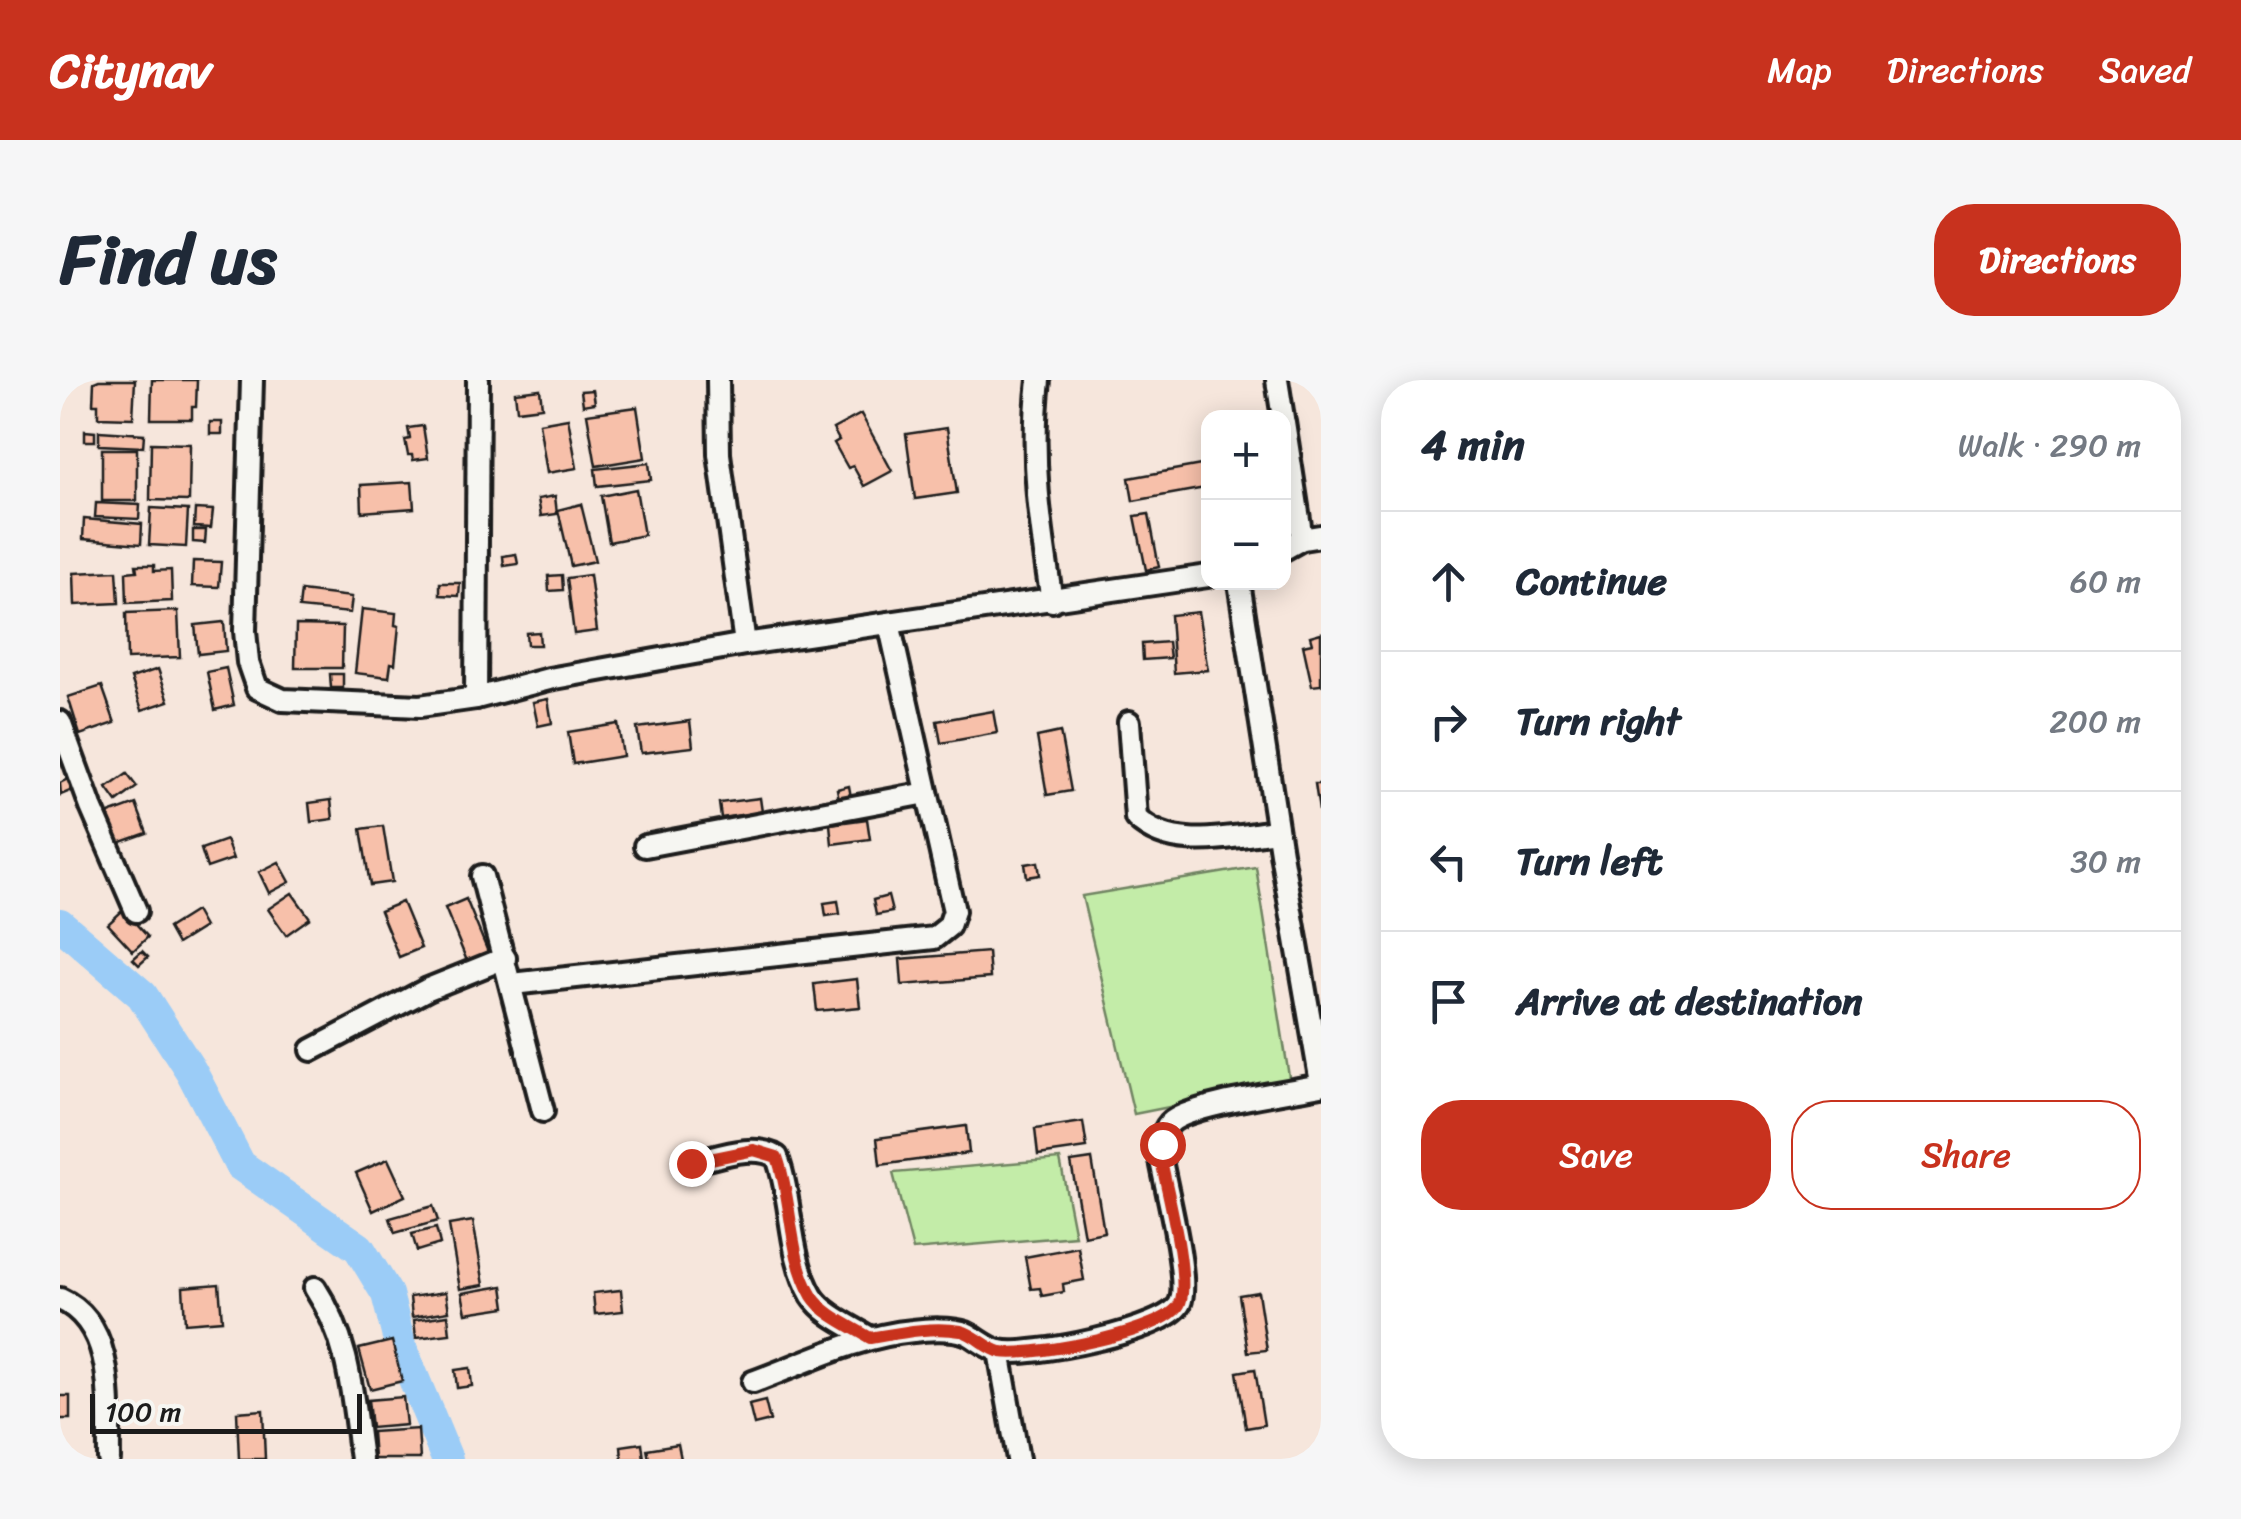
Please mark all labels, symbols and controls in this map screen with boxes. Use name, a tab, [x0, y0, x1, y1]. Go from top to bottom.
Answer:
text: Citynav	[50, 28, 212, 113]
text: Map	[1767, 39, 1832, 101]
text: Directions	[1887, 39, 2044, 101]
text: Saved	[2099, 39, 2191, 101]
text: Find us	[60, 198, 277, 322]
button: Directions	[1934, 204, 2181, 316]
text: 4 min	[1421, 408, 1525, 482]
map controls	[1201, 410, 1291, 590]
button: +	[1201, 410, 1291, 500]
text: Walk · 290 m	[1958, 417, 2141, 474]
button: −	[1201, 500, 1291, 590]
text: Continue	[1516, 548, 1667, 615]
text: 60 m	[2070, 553, 2141, 610]
icon: ahead	[1421, 554, 1476, 609]
text: Turn right	[1516, 688, 1681, 755]
text: 200 m	[2049, 693, 2141, 750]
icon: right	[1421, 694, 1476, 749]
text: Turn left	[1516, 828, 1662, 895]
text: 30 m	[2070, 833, 2141, 890]
icon: left	[1421, 834, 1476, 889]
text: Arrive at destination	[1516, 968, 1863, 1035]
icon: arrive	[1421, 974, 1476, 1029]
button: Save	[1421, 1100, 1771, 1210]
button: Share	[1791, 1100, 2141, 1210]
route start	[1140, 1122, 1186, 1168]
route end	[669, 1141, 715, 1187]
text: 100 m	[105, 1387, 181, 1436]
scale bar	[90, 1389, 362, 1434]

